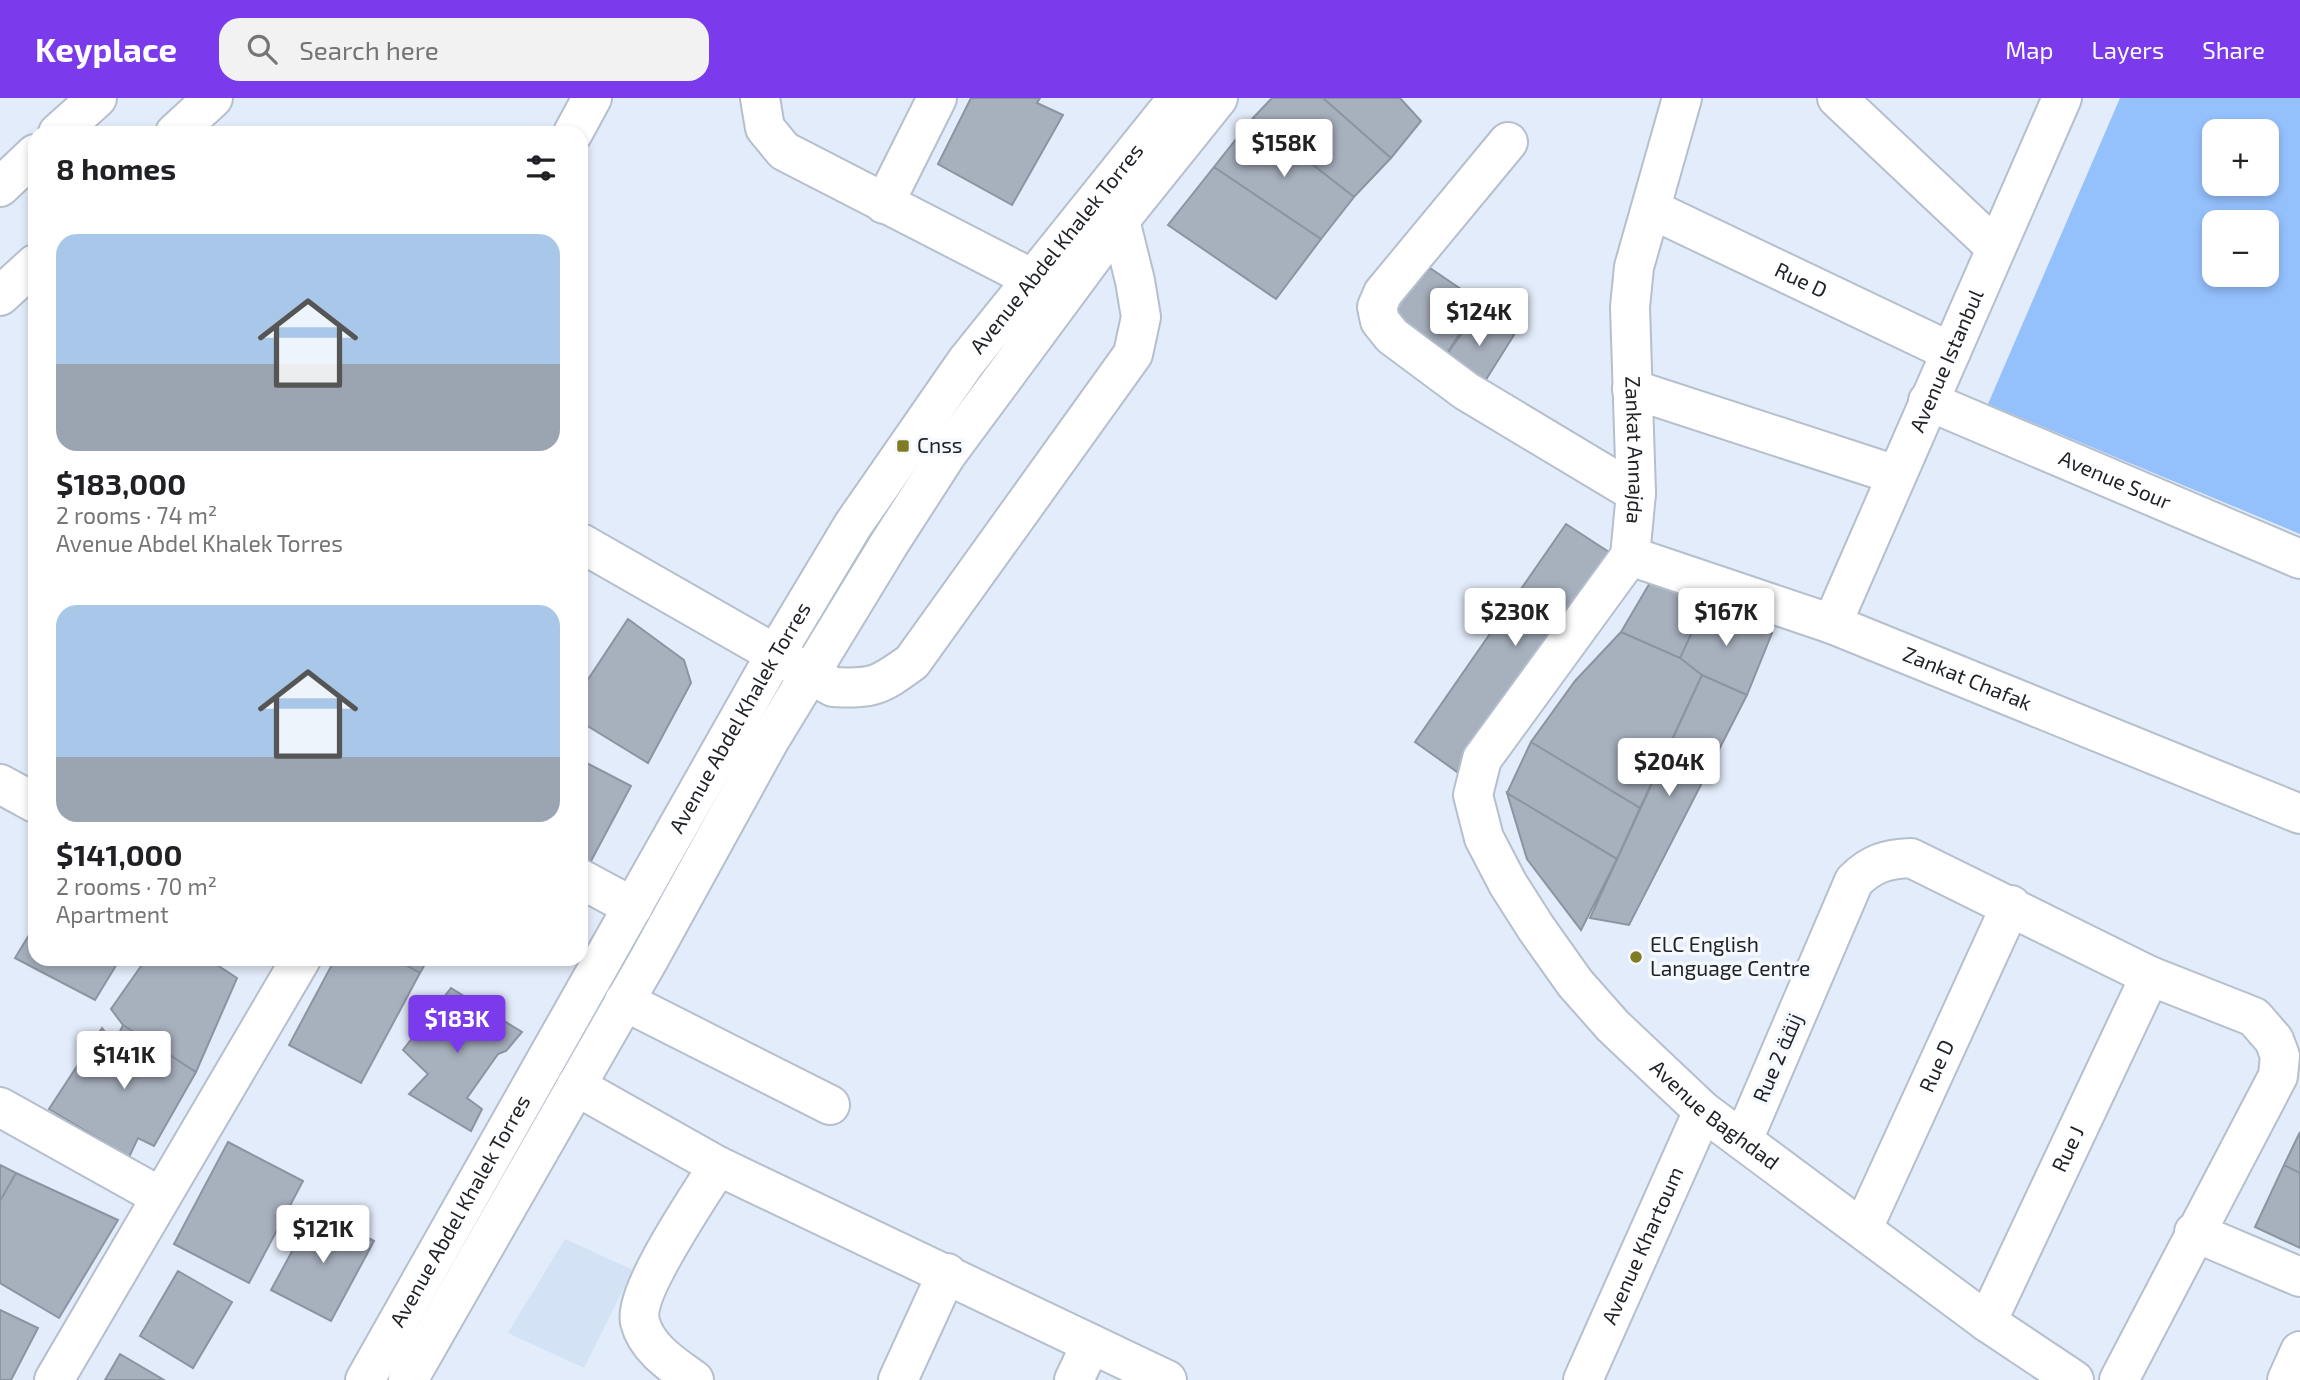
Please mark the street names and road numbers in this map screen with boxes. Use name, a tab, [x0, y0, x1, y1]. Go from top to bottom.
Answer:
street label: Avenue Abdel Khalek Torres	[964, 138, 1148, 358]
street label: Rue D	[1771, 256, 1832, 302]
street label: Avenue Istanbul	[1903, 285, 1988, 436]
street label: Zankat Annajda	[1621, 376, 1650, 525]
street label: Avenue Sour	[2056, 444, 2176, 514]
street label: Avenue Abdel Khalek Torres	[663, 597, 815, 837]
street label: Zankat Chafak	[1900, 640, 2036, 715]
street label: Rue 2 زنقة	[1747, 1009, 1807, 1106]
street label: Rue D	[1913, 1035, 1959, 1096]
street label: Avenue Baghdad	[1646, 1054, 1784, 1174]
street label: Avenue Abdel Khalek Torres	[384, 1090, 535, 1331]
street label: Rue J	[2046, 1122, 2089, 1175]
street label: Avenue Khartoum	[1595, 1162, 1688, 1328]

